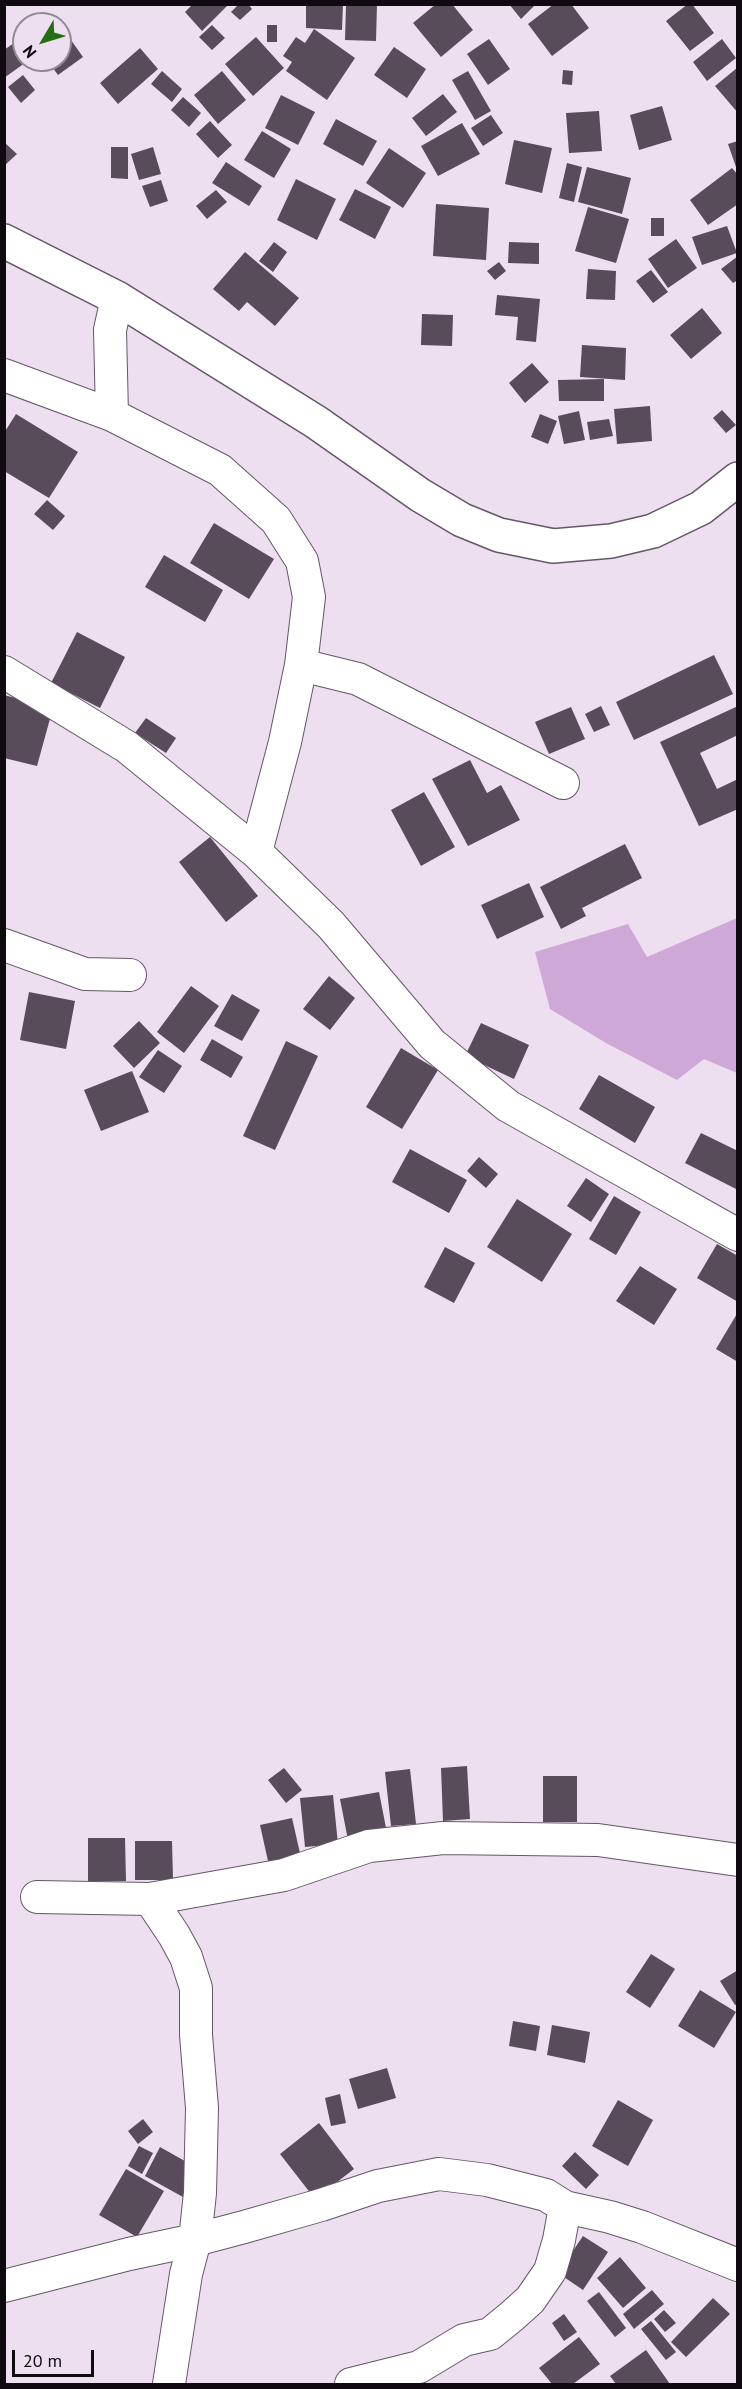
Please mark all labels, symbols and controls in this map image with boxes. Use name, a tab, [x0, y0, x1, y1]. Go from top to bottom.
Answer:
north arrow	[12, 12, 72, 72]
text: N	[18, 42, 41, 62]
scale bar	[15, 2338, 98, 2376]
text: 20 m	[23, 2349, 62, 2372]

